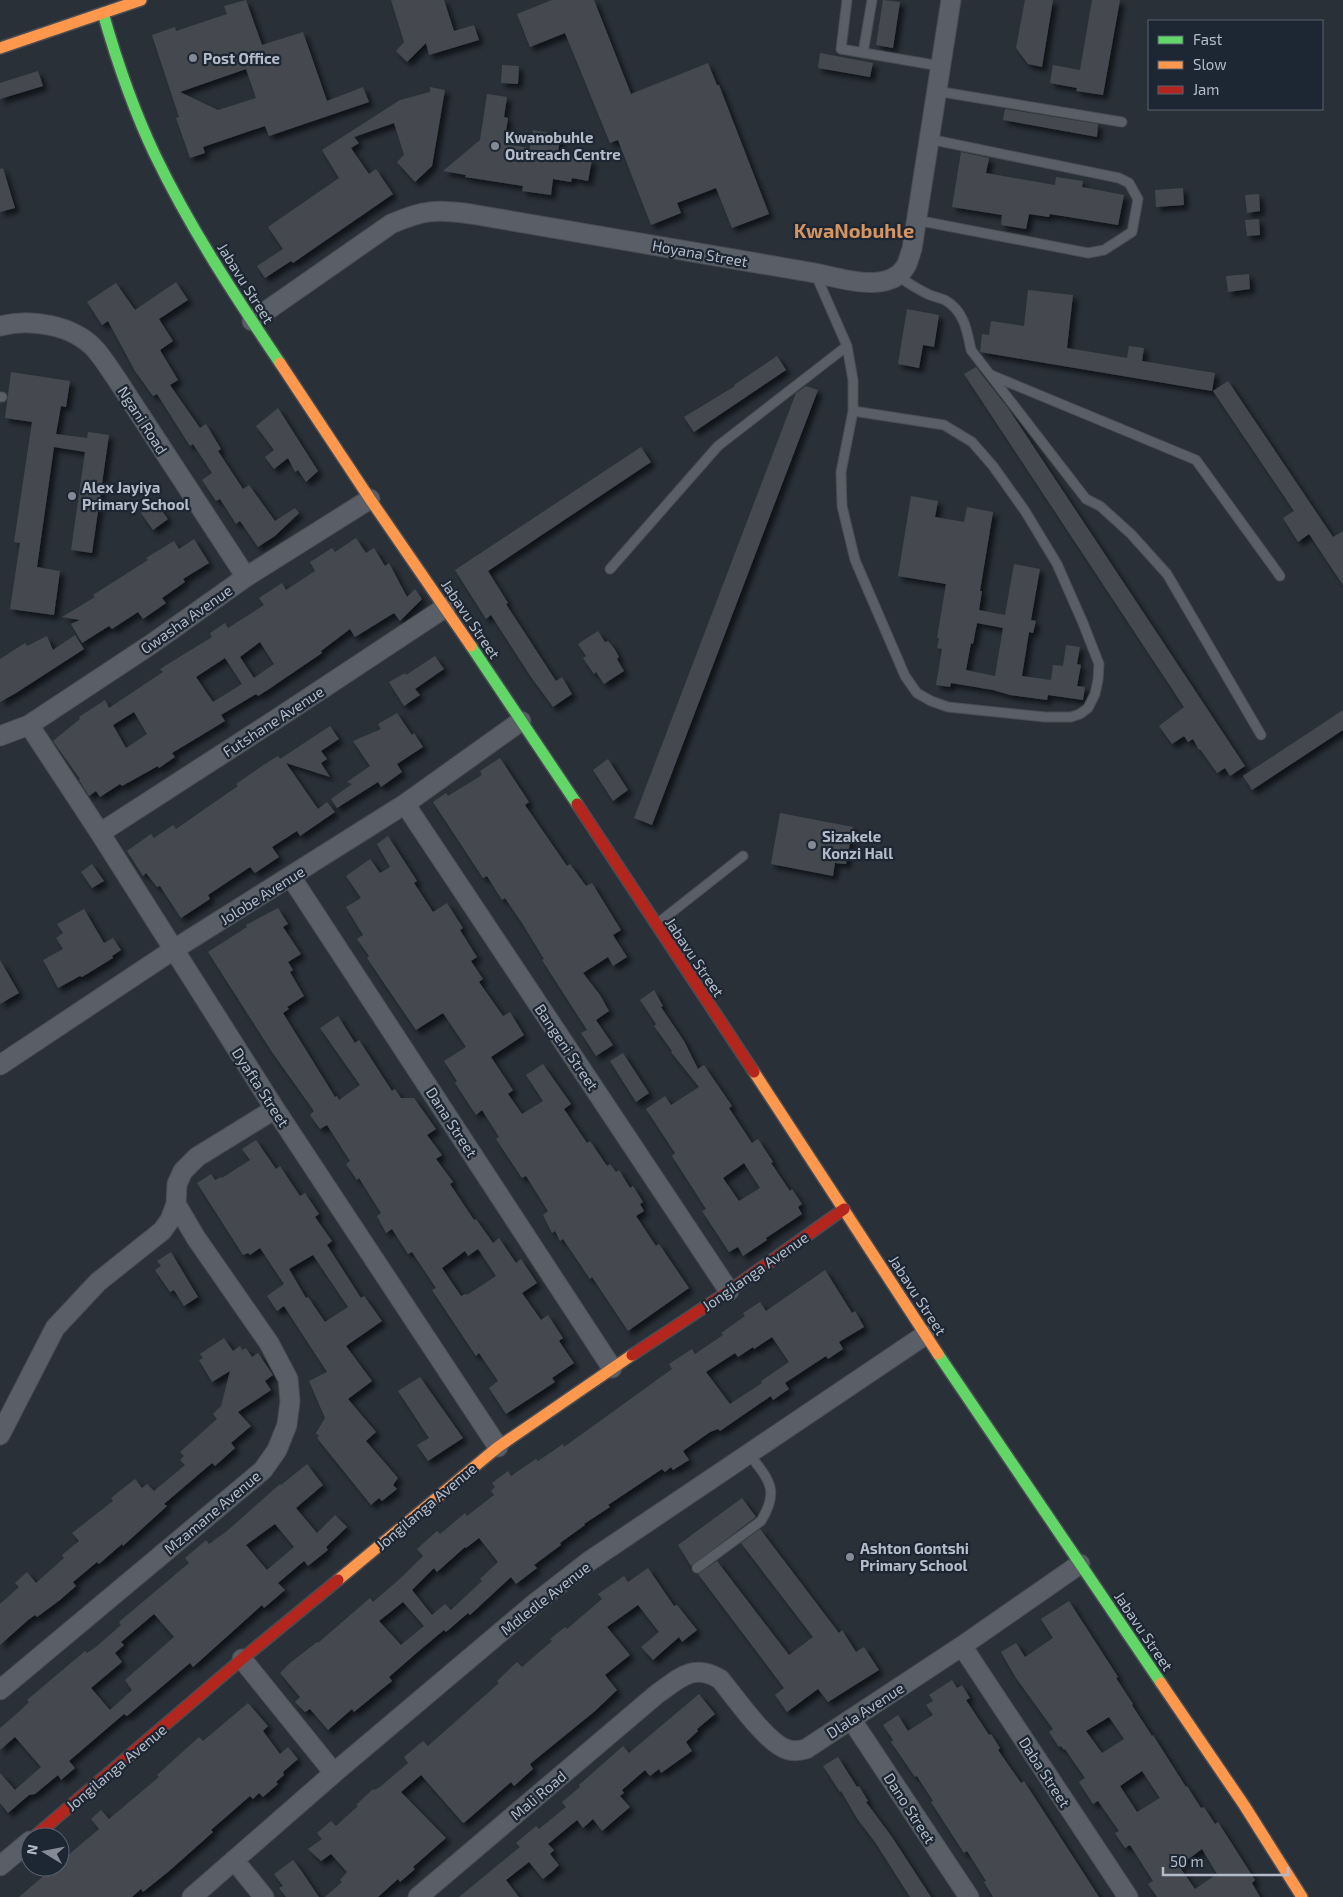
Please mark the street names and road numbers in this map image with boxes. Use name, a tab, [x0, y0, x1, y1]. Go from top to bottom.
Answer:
street label: Hoyana Street	[651, 236, 749, 270]
street label: Jabavu Street	[214, 239, 278, 327]
street label: Ngani Road	[114, 383, 172, 457]
street label: Jabavu Street	[438, 576, 504, 662]
street label: Gwasha Avenue	[137, 581, 235, 657]
street label: Futshane Avenue	[219, 682, 327, 760]
street label: Jolobe Avenue	[216, 862, 308, 928]
street label: Jabavu Street	[662, 914, 728, 1000]
street label: Bangeni Street	[532, 1000, 603, 1094]
street label: Dyafta Street	[229, 1044, 293, 1130]
street label: Dana Street	[423, 1083, 482, 1161]
street label: Jongilanga Avenue	[698, 1228, 812, 1314]
street label: Jabavu Street	[885, 1252, 951, 1339]
street label: Jongilanga Avenue	[372, 1459, 480, 1553]
street label: Mzamane Avenue	[160, 1466, 264, 1558]
street label: Mdledle Avenue	[497, 1557, 593, 1639]
street label: Jabavu Street	[1111, 1588, 1177, 1674]
street label: Dlala Avenue	[823, 1678, 907, 1742]
street label: Jongilanga Avenue	[62, 1720, 170, 1814]
street label: Daba Street	[1016, 1734, 1074, 1811]
street label: Mali Road	[506, 1766, 570, 1824]
street label: Dano Street	[881, 1769, 940, 1847]

